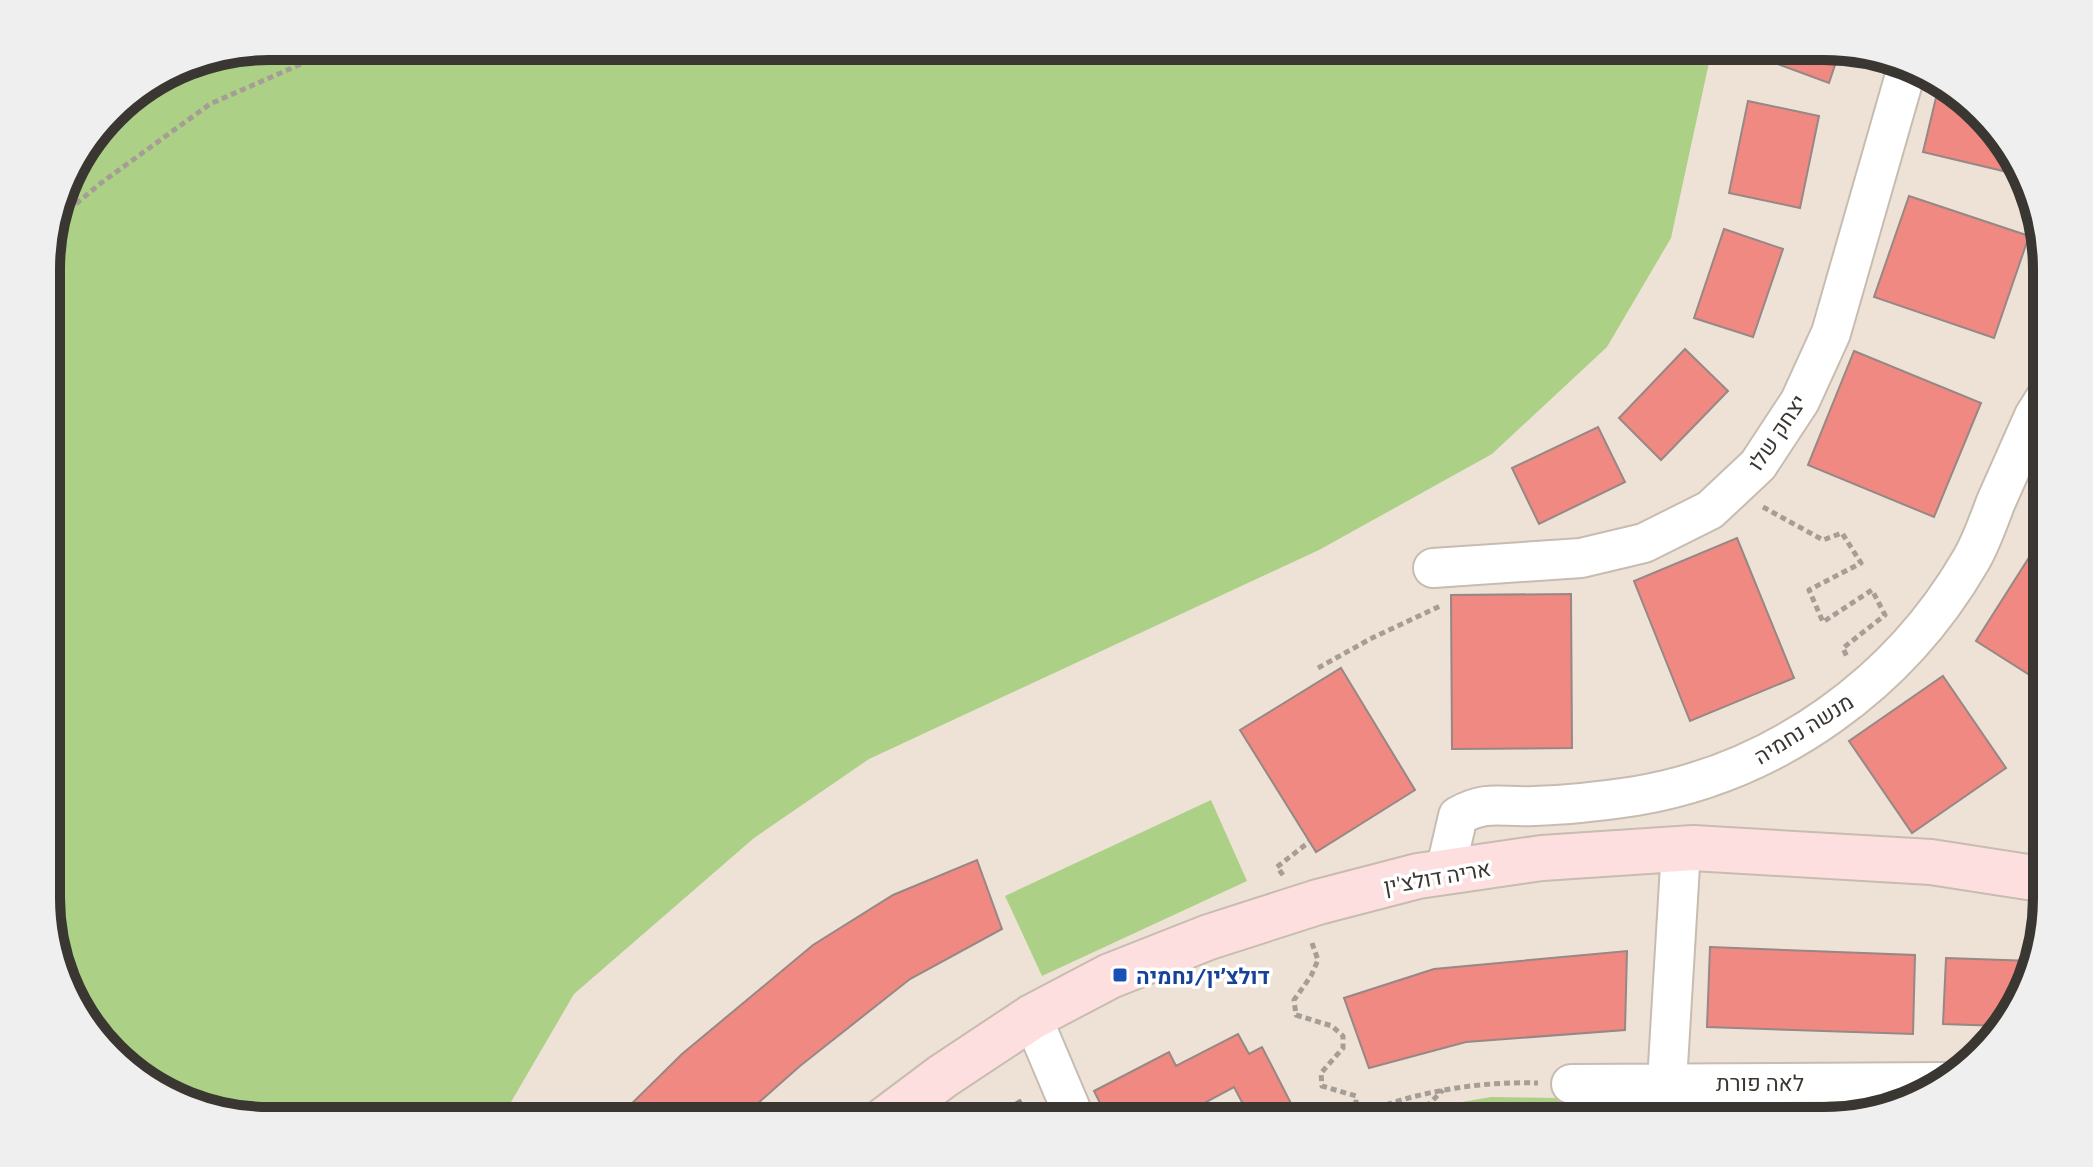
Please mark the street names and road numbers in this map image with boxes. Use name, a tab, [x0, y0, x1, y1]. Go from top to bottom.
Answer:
street label: יצחק שלו	[1741, 389, 1811, 475]
street label: מנשה נחמיה	[1749, 687, 1857, 769]
street label: אריה דולצ'ין	[1381, 854, 1493, 898]
street label: לאה פורת	[1716, 1069, 1804, 1095]

